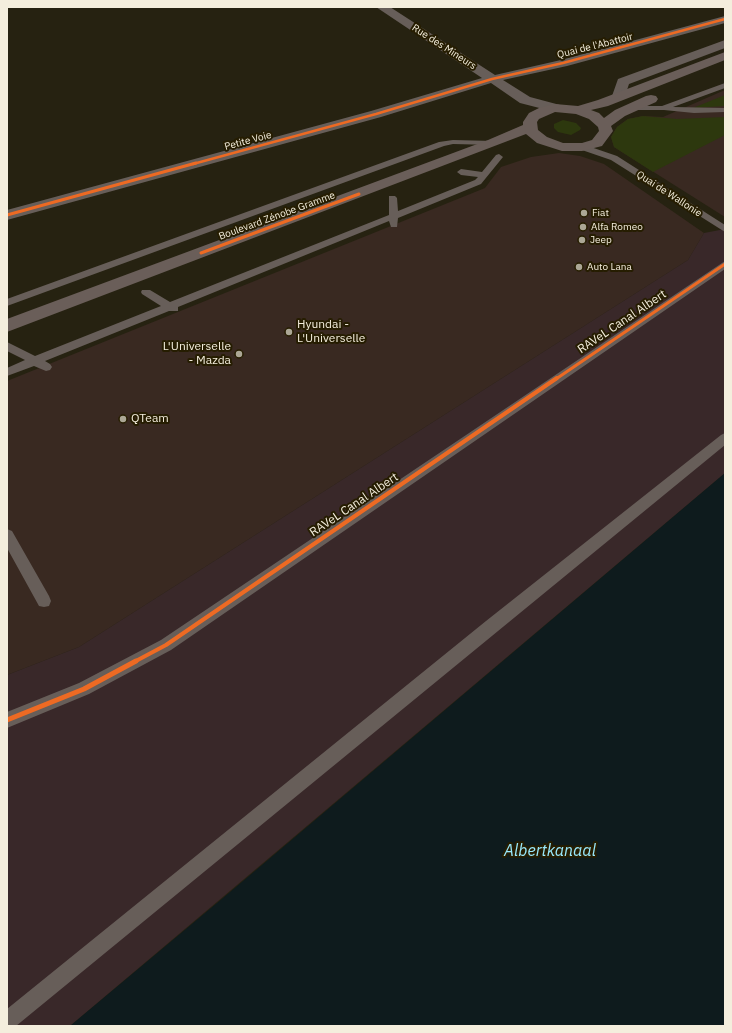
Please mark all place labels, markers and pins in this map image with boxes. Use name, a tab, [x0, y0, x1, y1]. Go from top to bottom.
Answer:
place label: Fiat	[592, 207, 609, 219]
marker: Fiat	[579, 208, 589, 218]
place label: Alfa Romeo	[591, 221, 643, 233]
marker: Alfa Romeo	[578, 222, 588, 232]
place label: Jeep	[590, 234, 612, 246]
marker: Jeep	[577, 235, 587, 245]
place label: Auto Lana	[587, 261, 632, 273]
marker: Auto Lana	[574, 262, 584, 272]
place label: Hyundai - L'Universelle	[297, 318, 365, 346]
marker: Hyundai - L'Universelle	[284, 327, 294, 337]
place label: L'Universelle - Mazda	[163, 340, 231, 368]
marker: L'Universelle - Mazda	[234, 349, 244, 359]
place label: QTeam	[131, 412, 169, 426]
marker: QTeam	[118, 414, 128, 424]

